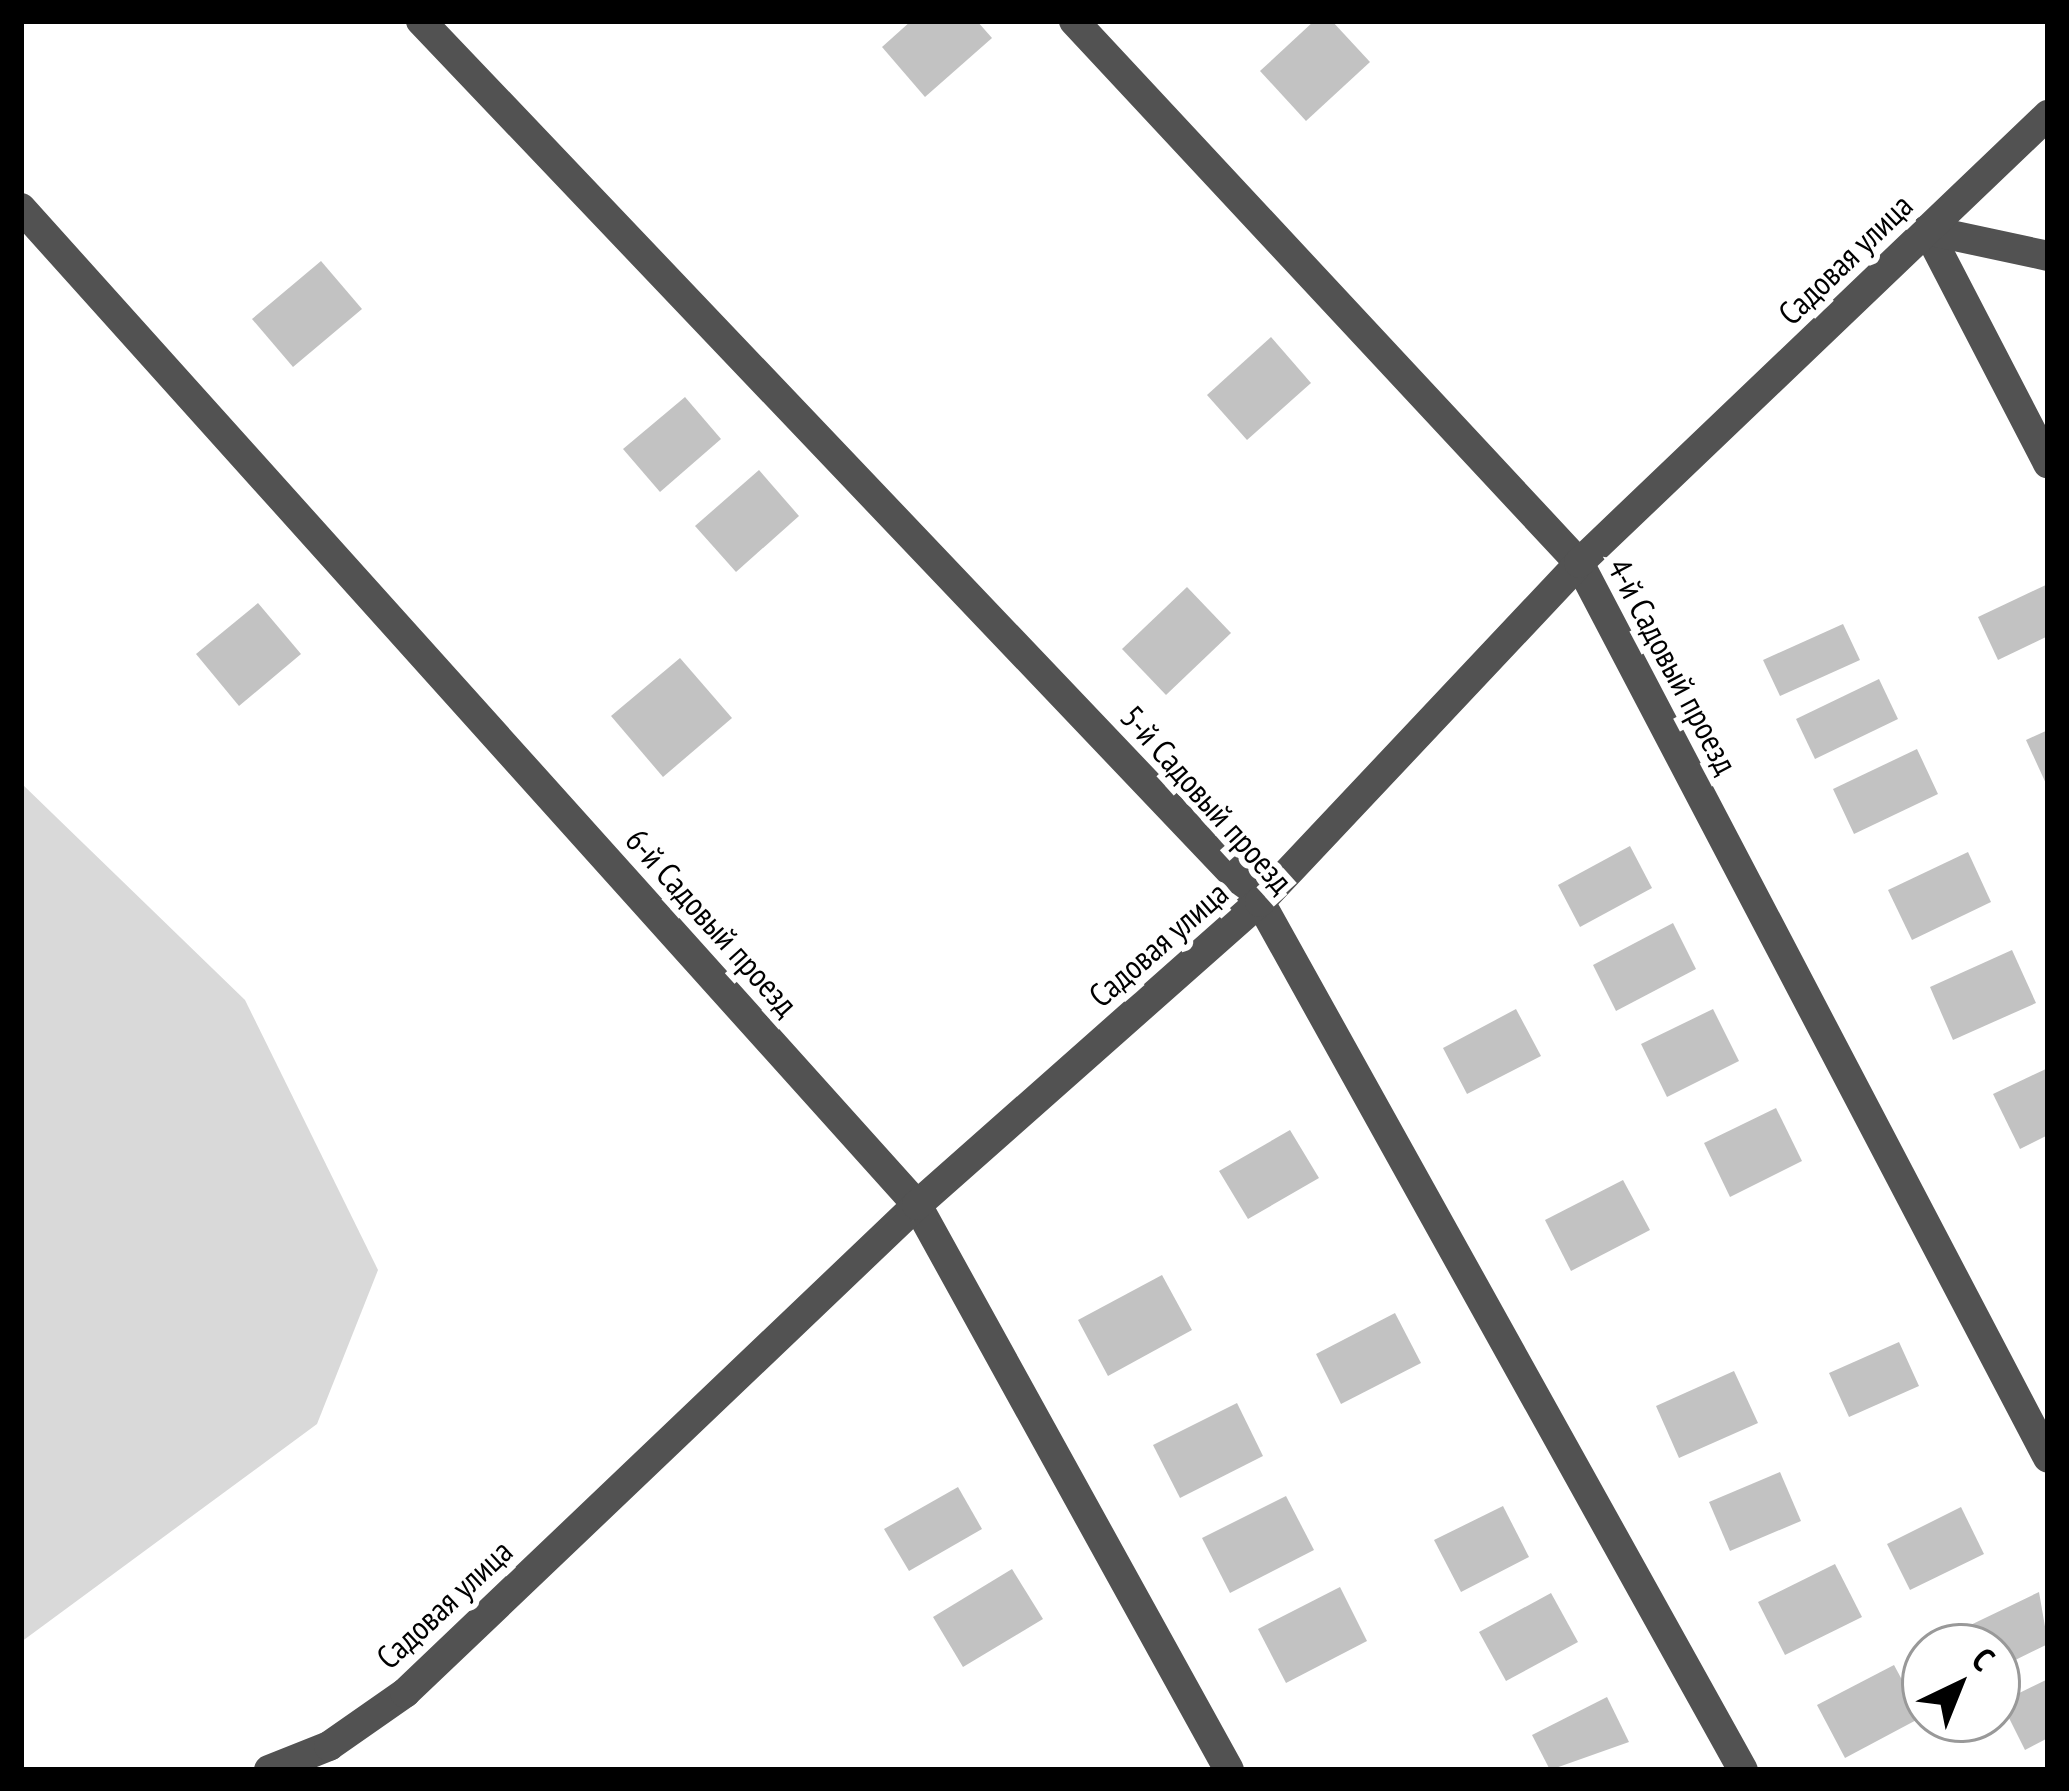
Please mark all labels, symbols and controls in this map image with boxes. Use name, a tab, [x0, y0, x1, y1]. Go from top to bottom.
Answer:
street label: Садовая улица	[1770, 185, 1920, 333]
street label: 4-й Садовый проезд	[1600, 552, 1746, 780]
street label: 5-й Садовый проезд	[1113, 697, 1301, 901]
street label: 6-й Садовый проезд	[618, 820, 806, 1024]
street label: Садовая улица	[1080, 873, 1236, 1015]
street label: Садовая улица	[368, 1531, 520, 1677]
north arrow	[1901, 1623, 2021, 1743]
text: С	[1964, 1638, 2004, 1679]

